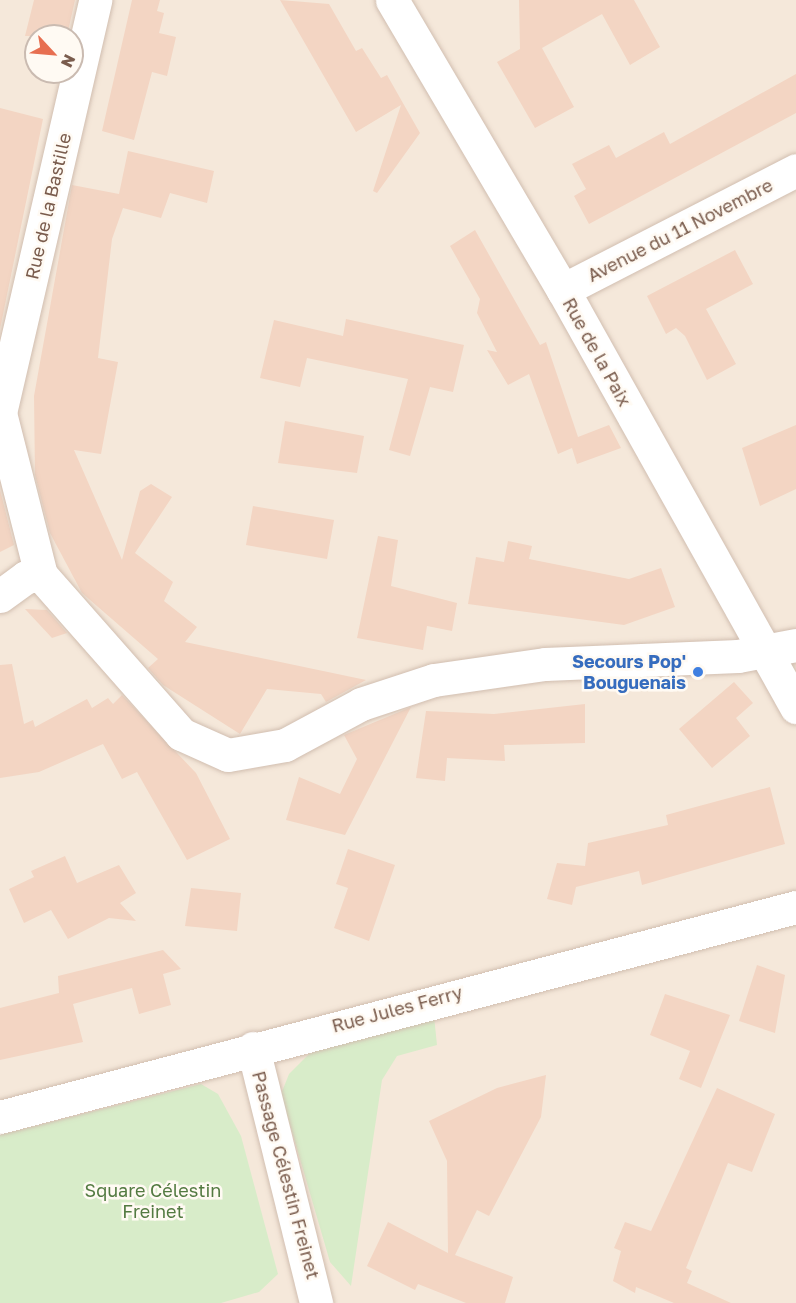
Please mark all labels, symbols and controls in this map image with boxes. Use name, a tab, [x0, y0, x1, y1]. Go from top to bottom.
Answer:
north arrow	[24, 24, 84, 84]
text: N	[57, 51, 80, 71]
street label: Rue de la Bastille	[21, 131, 75, 281]
street label: Avenue du 11 Novembre	[584, 174, 776, 286]
street label: Rue de la Paix	[558, 294, 636, 410]
place label: Secours Pop' Bouguenais	[572, 651, 686, 694]
marker: Secours Pop' Bouguenais	[691, 665, 705, 679]
street label: Rue Jules Ferry	[329, 981, 465, 1037]
street label: Passage Célestin Freinet	[248, 1069, 324, 1281]
park label: Square Célestin Freinet	[85, 1180, 221, 1222]

